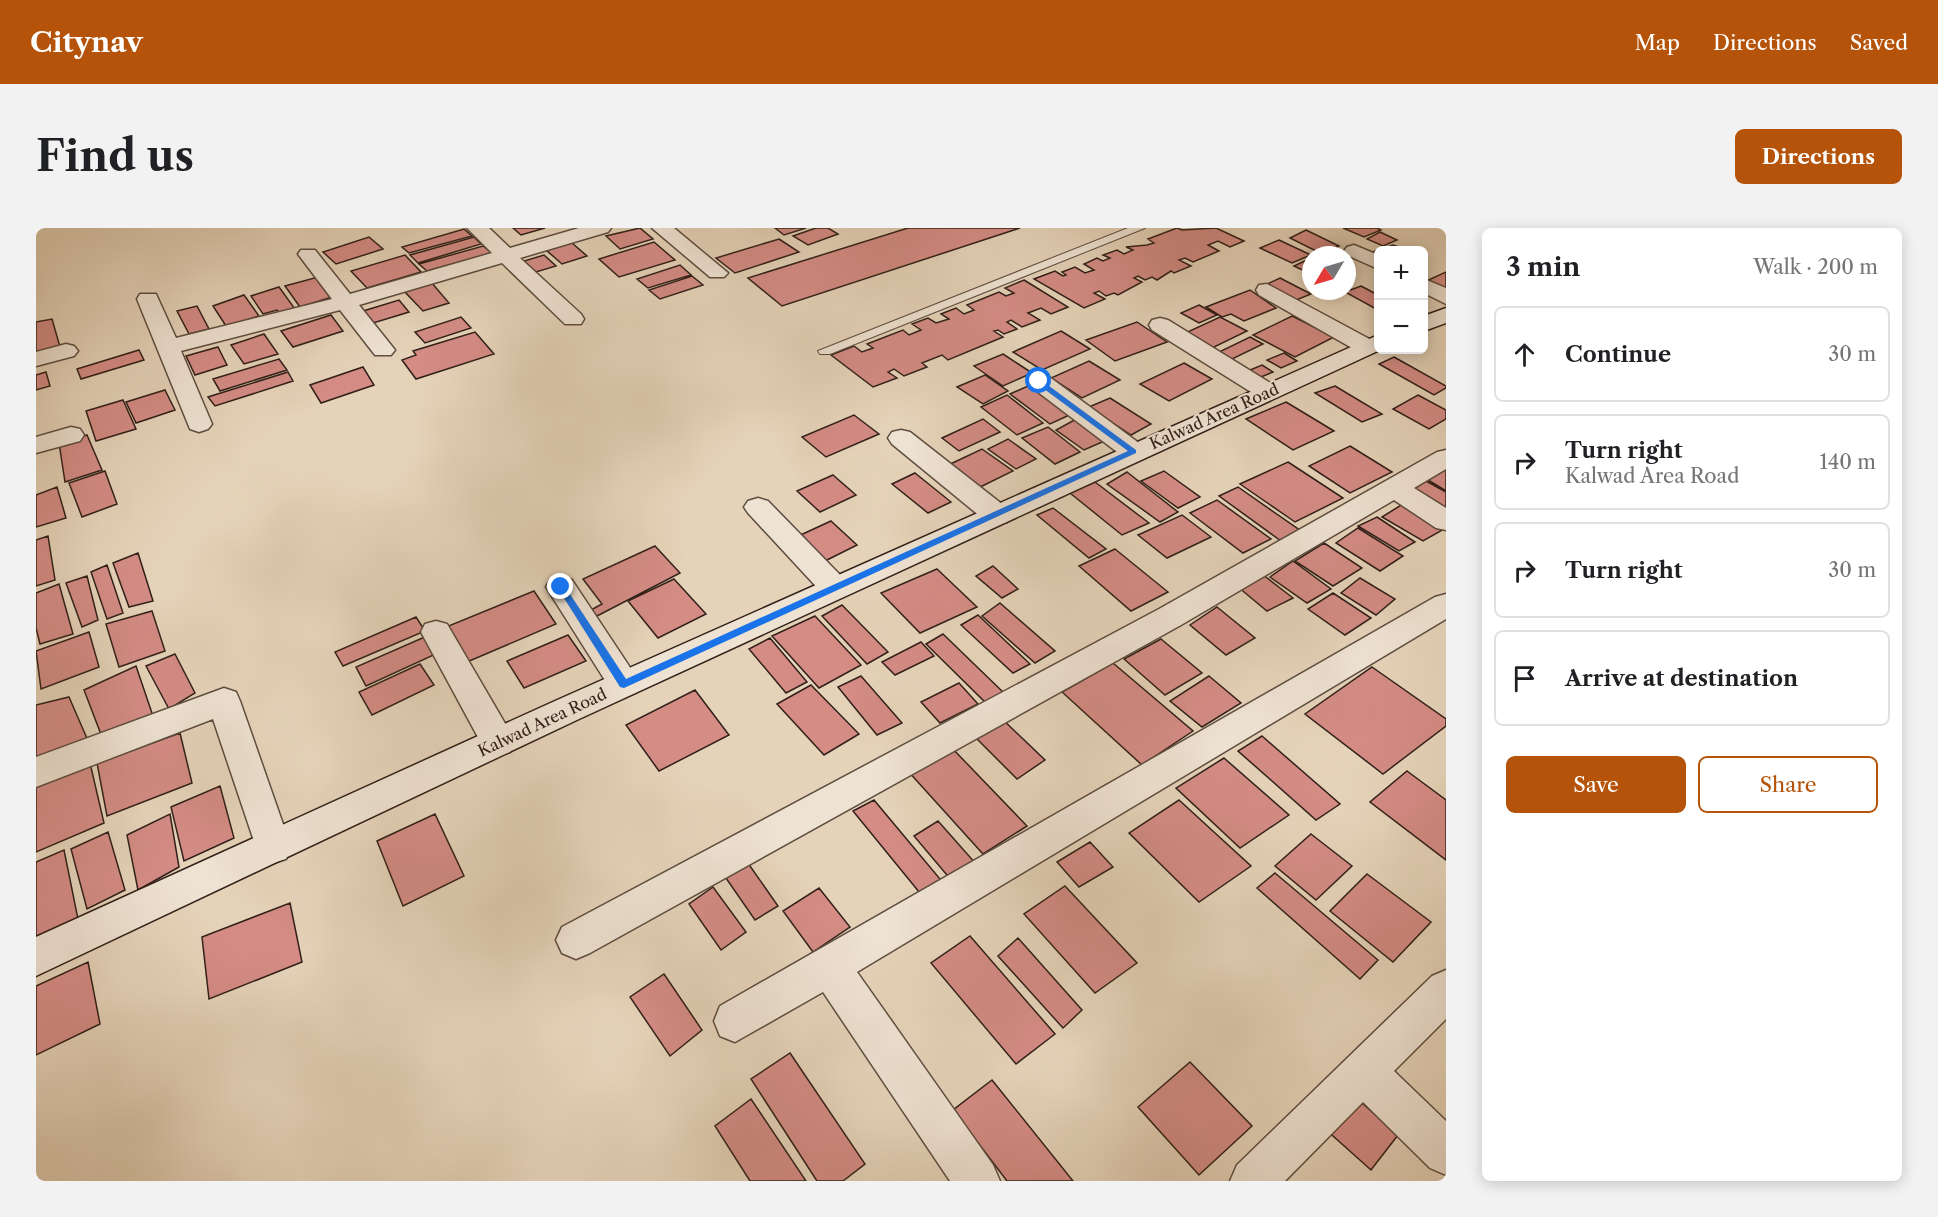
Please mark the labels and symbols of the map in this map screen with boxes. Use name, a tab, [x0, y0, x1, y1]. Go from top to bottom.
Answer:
north arrow	[1302, 246, 1356, 300]
route start	[1025, 367, 1051, 393]
street label: Kalwad Area Road	[1146, 378, 1282, 454]
route end	[547, 573, 573, 599]
street label: Kalwad Area Road	[475, 683, 610, 761]

